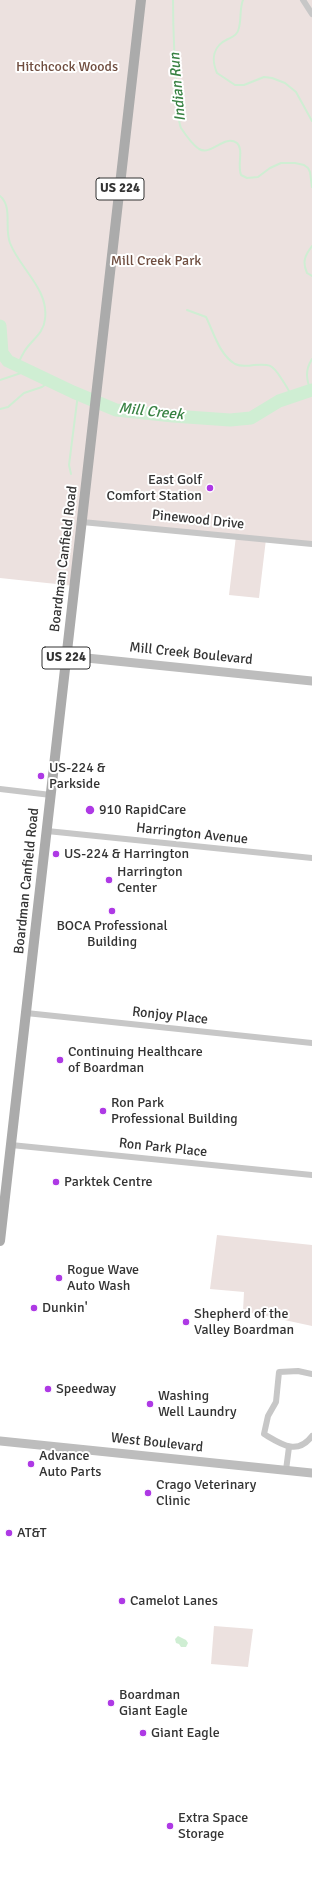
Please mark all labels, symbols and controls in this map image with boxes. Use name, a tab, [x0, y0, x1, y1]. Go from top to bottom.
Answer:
water label: Indian Run	[166, 52, 190, 122]
park label: Hitchcock Woods	[16, 59, 118, 75]
road number: US 224	[96, 178, 144, 200]
park label: Mill Creek Park	[111, 253, 201, 269]
water label: Mill Creek	[118, 400, 184, 424]
place label: East Golf Comfort Station	[107, 472, 202, 504]
marker: East Golf Comfort Station	[205, 483, 215, 493]
street label: Boardman Canfield Road	[47, 485, 81, 633]
street label: Pinewood Drive	[151, 507, 245, 533]
street label: Mill Creek Boulevard	[129, 639, 253, 669]
road number: US 224	[42, 647, 90, 669]
place label: US-224 & Parkside	[49, 760, 106, 792]
marker: US-224 & Parkside	[36, 771, 46, 781]
place label: 910 RapidCare	[99, 802, 186, 818]
marker: 910 RapidCare	[84, 804, 96, 816]
street label: Boardman Canfield Road	[11, 807, 43, 955]
street label: Harrington Avenue	[135, 820, 249, 848]
place label: US-224 & Harrington	[64, 846, 189, 862]
marker: US-224 & Harrington	[51, 849, 61, 859]
place label: Harrington Center	[117, 864, 183, 896]
marker: Harrington Center	[104, 875, 114, 885]
marker: BOCA Professional Building	[107, 906, 117, 916]
place label: BOCA Professional Building	[56, 918, 168, 950]
street label: Ronjoy Place	[131, 1004, 209, 1028]
place label: Continuing Healthcare of Boardman	[68, 1044, 203, 1076]
marker: Continuing Healthcare of Boardman	[55, 1055, 65, 1065]
place label: Ron Park Professional Building	[111, 1095, 238, 1128]
marker: Ron Park Professional Building	[98, 1106, 108, 1116]
street label: Ron Park Place	[118, 1135, 208, 1161]
place label: Parktek Centre	[64, 1174, 153, 1190]
marker: Parktek Centre	[51, 1177, 61, 1187]
place label: Rogue Wave Auto Wash	[67, 1262, 139, 1294]
marker: Rogue Wave Auto Wash	[54, 1273, 64, 1283]
place label: Dunkin'	[42, 1300, 88, 1316]
marker: Dunkin'	[29, 1303, 39, 1313]
place label: Shepherd of the Valley Boardman	[194, 1306, 294, 1338]
marker: Shepherd of the Valley Boardman	[181, 1317, 191, 1327]
place label: Speedway	[56, 1381, 116, 1397]
marker: Speedway	[43, 1384, 53, 1394]
place label: Washing Well Laundry	[158, 1388, 237, 1420]
marker: Washing Well Laundry	[145, 1399, 155, 1409]
street label: West Boulevard	[110, 1430, 204, 1456]
place label: Advance Auto Parts	[39, 1448, 101, 1480]
marker: Advance Auto Parts	[26, 1459, 36, 1469]
place label: Crago Veterinary Clinic	[156, 1477, 256, 1510]
marker: Crago Veterinary Clinic	[143, 1488, 153, 1498]
place label: AT&T	[17, 1525, 47, 1541]
marker: AT&T	[4, 1528, 14, 1538]
place label: Camelot Lanes	[130, 1593, 218, 1609]
marker: Camelot Lanes	[117, 1596, 127, 1606]
place label: Boardman Giant Eagle	[119, 1687, 188, 1720]
marker: Boardman Giant Eagle	[106, 1698, 116, 1708]
place label: Giant Eagle	[151, 1725, 220, 1741]
marker: Giant Eagle	[138, 1728, 148, 1738]
place label: Extra Space Storage	[178, 1810, 248, 1842]
marker: Extra Space Storage	[165, 1821, 175, 1831]

